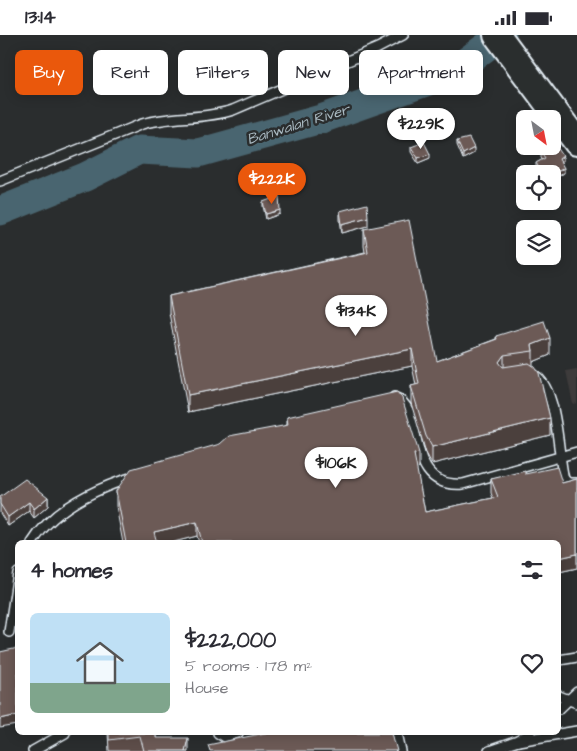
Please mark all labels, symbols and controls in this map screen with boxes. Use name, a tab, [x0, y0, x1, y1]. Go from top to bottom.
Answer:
text: 13:14	[25, 4, 56, 31]
chip: Buy	[15, 50, 83, 95]
chip: Rent	[93, 50, 168, 95]
chip: Filters	[178, 50, 268, 95]
chip: New	[278, 50, 349, 95]
chip: Apartment	[359, 50, 483, 95]
water label: Banwalan River	[244, 98, 354, 150]
pin: $229K	[386, 107, 456, 150]
north arrow	[516, 110, 561, 155]
map controls	[516, 110, 561, 265]
text: $229K	[398, 113, 444, 135]
pin: $222K	[237, 163, 307, 205]
button: locate	[516, 165, 561, 210]
text: $222K	[249, 168, 295, 190]
button: layers	[516, 220, 561, 265]
pin: $134K	[321, 295, 391, 337]
text: $134K	[336, 300, 376, 322]
pin: $106K	[301, 447, 371, 489]
text: $106K	[316, 452, 356, 474]
text: 4 homes	[30, 556, 113, 585]
icon: filters	[518, 556, 546, 584]
text: $222,000	[185, 626, 276, 655]
icon: home	[70, 633, 130, 693]
icon: heart	[518, 649, 546, 677]
text: 5 rooms · 178 m²	[185, 655, 312, 677]
text: House	[185, 677, 229, 699]

